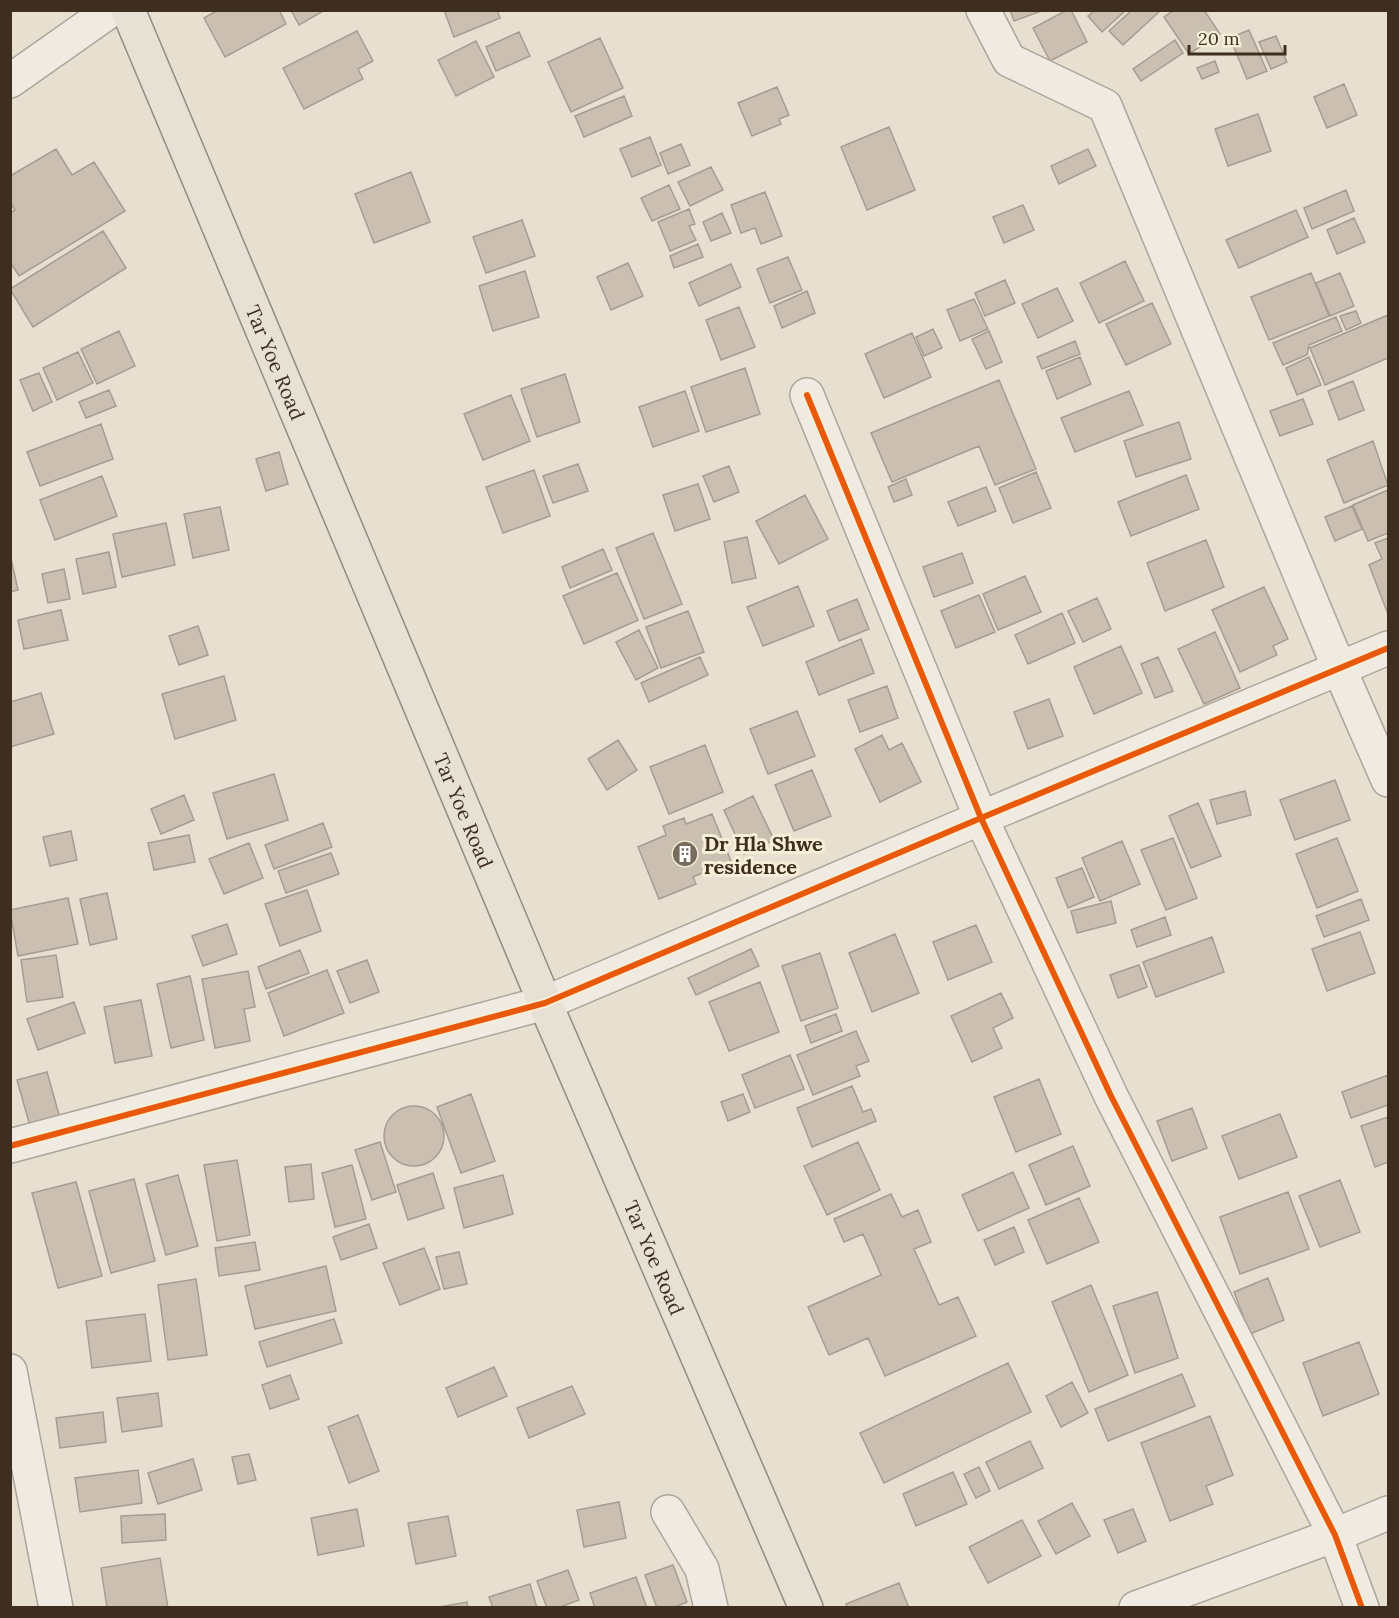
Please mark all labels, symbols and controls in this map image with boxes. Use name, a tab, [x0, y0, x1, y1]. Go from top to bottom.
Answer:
scale bar	[1189, 18, 1285, 56]
text: 20 m	[1198, 27, 1240, 50]
street label: Tar Yoe Road	[241, 301, 311, 423]
street label: Tar Yoe Road	[429, 749, 499, 871]
place label: Dr Hla Shwe residence	[704, 831, 823, 879]
building icon: Dr Hla Shwe residence	[670, 839, 700, 869]
street label: Tar Yoe Road	[619, 1196, 690, 1318]

